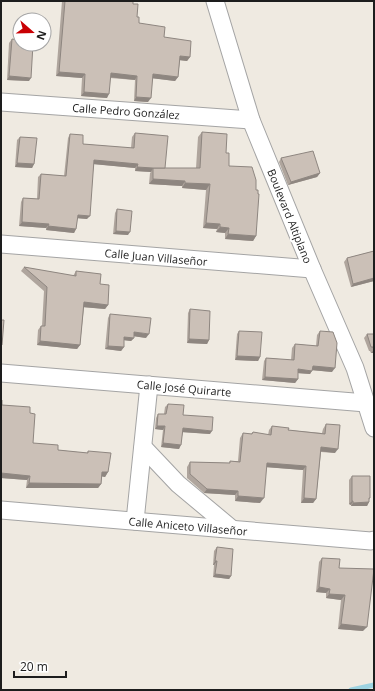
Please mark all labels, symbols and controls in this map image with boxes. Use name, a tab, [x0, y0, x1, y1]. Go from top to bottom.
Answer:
north arrow	[12, 12, 52, 52]
text: N	[33, 29, 50, 42]
street label: Calle Pedro González	[72, 100, 180, 122]
street label: Boulevard Altiplano	[264, 167, 316, 266]
street label: Calle Juan Villaseñor	[104, 245, 209, 269]
street label: Calle José Quirarte	[136, 376, 232, 400]
street label: Calle Aniceto Villaseñor	[128, 513, 249, 539]
scale bar	[14, 653, 66, 679]
text: 20 m	[20, 658, 48, 675]

